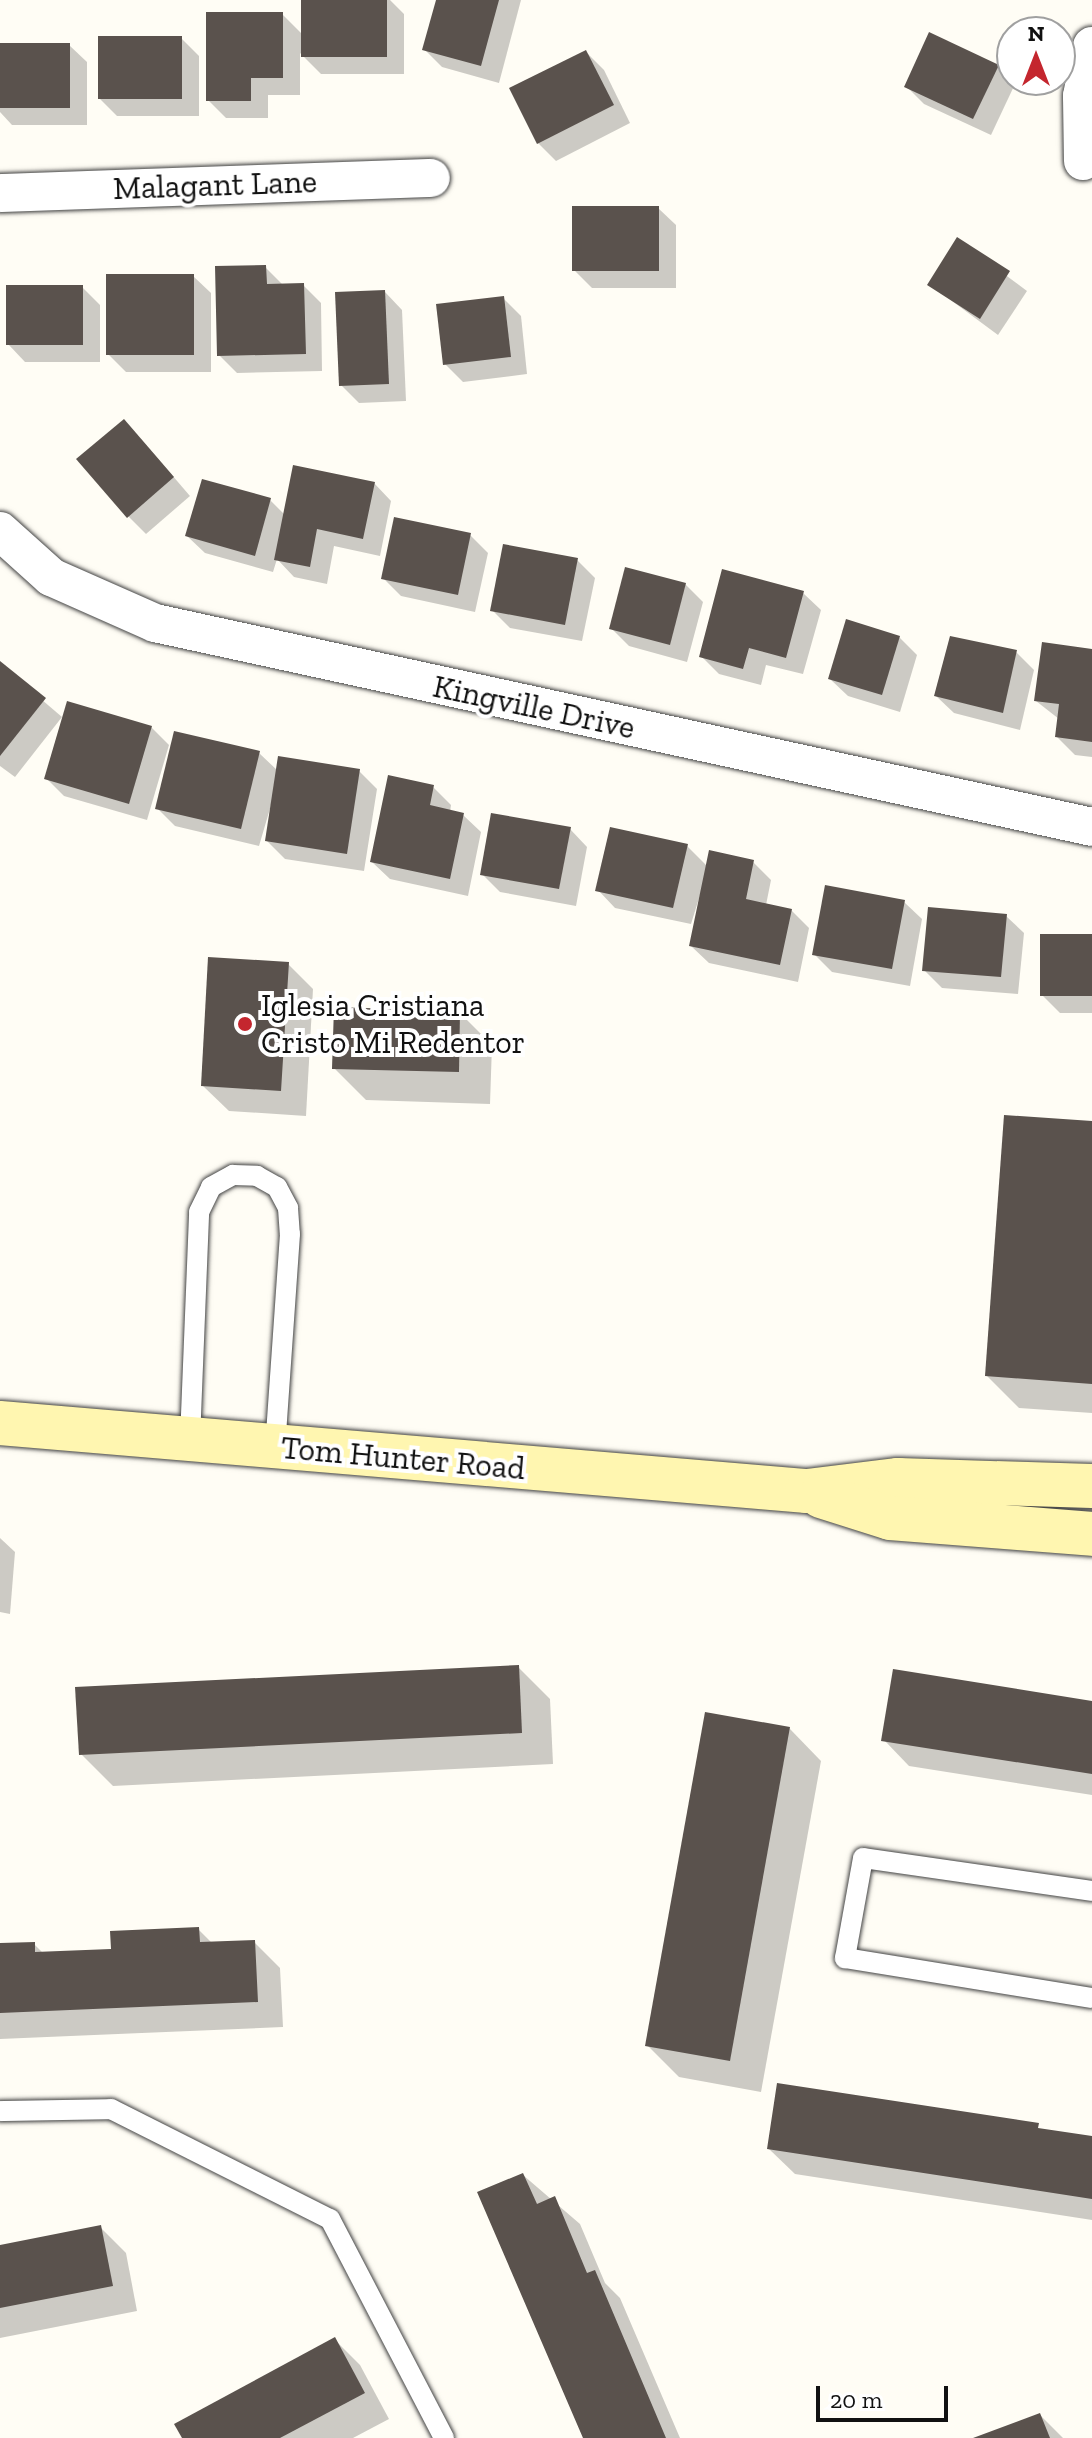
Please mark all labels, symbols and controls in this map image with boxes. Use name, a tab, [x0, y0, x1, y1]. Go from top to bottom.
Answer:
north arrow	[996, 16, 1076, 96]
text: N	[1028, 20, 1044, 47]
street label: Malagant Lane	[112, 162, 318, 208]
street label: Kingville Drive	[430, 667, 638, 747]
place label: Iglesia Cristiana Cristo Mi Redentor	[261, 987, 525, 1062]
marker: Iglesia Cristiana Cristo Mi Redentor	[236, 1015, 254, 1033]
street label: Tom Hunter Road	[279, 1428, 527, 1488]
scale bar	[820, 2370, 952, 2420]
text: 20 m	[830, 2385, 882, 2414]

